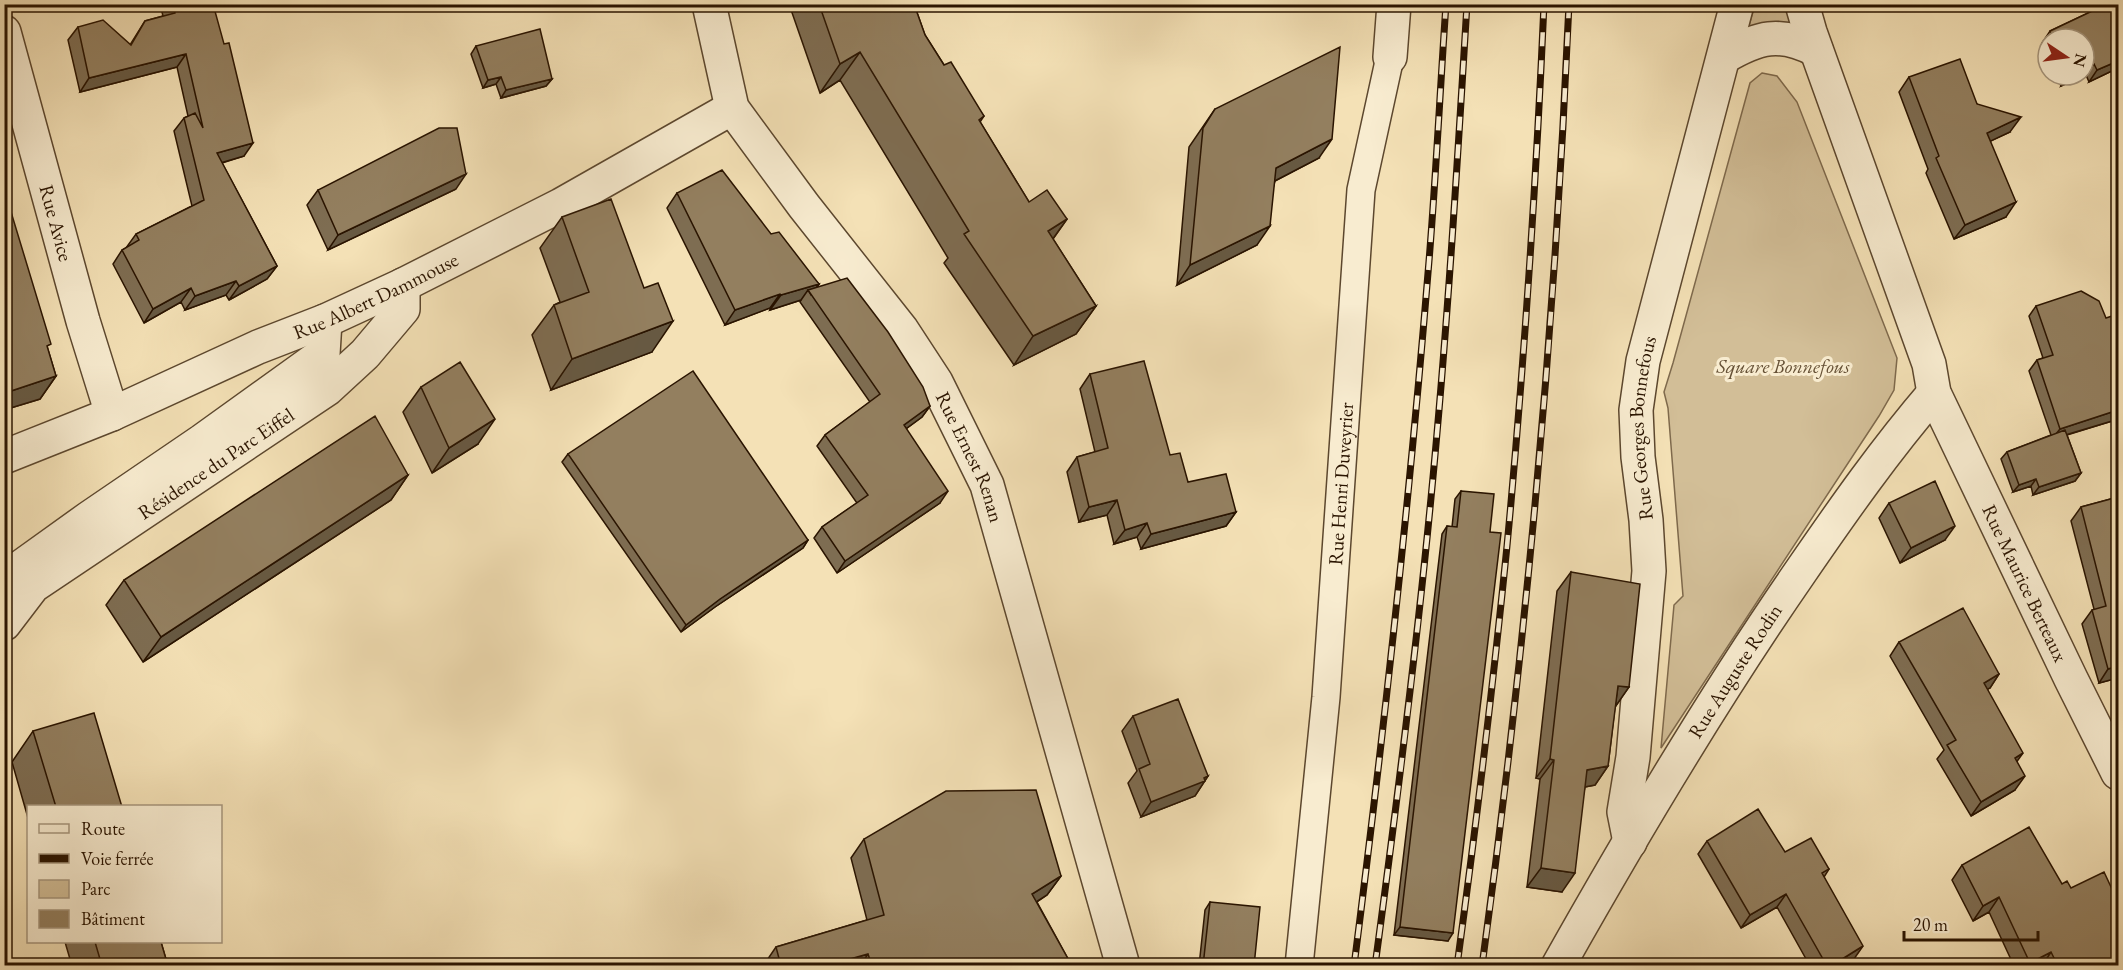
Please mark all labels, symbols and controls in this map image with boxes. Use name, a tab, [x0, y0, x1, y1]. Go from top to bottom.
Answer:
north arrow	[2036, 27, 2096, 87]
text: N	[2068, 52, 2092, 69]
street label: Rue Avice	[33, 182, 79, 264]
street label: Rue Albert Dammouse	[289, 246, 463, 345]
street label: Rue Georges Bonnefous	[1623, 333, 1662, 522]
park label: Square Bonnefous	[1715, 353, 1850, 380]
street label: Rue Ernest Renan	[930, 387, 1010, 526]
street label: Rue Henri Duveyrier	[1322, 401, 1359, 566]
street label: Résidence du Parc Eiffel	[133, 402, 299, 525]
street label: Rue Maurice Berteaux	[1976, 500, 2074, 666]
street label: Rue Auguste Rodin	[1682, 599, 1788, 743]
legend	[27, 805, 222, 943]
text: Route	[81, 817, 125, 840]
text: Voie ferrée	[81, 847, 153, 870]
text: Parc	[81, 877, 111, 900]
scale bar	[1904, 904, 2038, 942]
text: Bâtiment	[81, 907, 145, 930]
text: 20 m	[1913, 913, 1948, 936]

